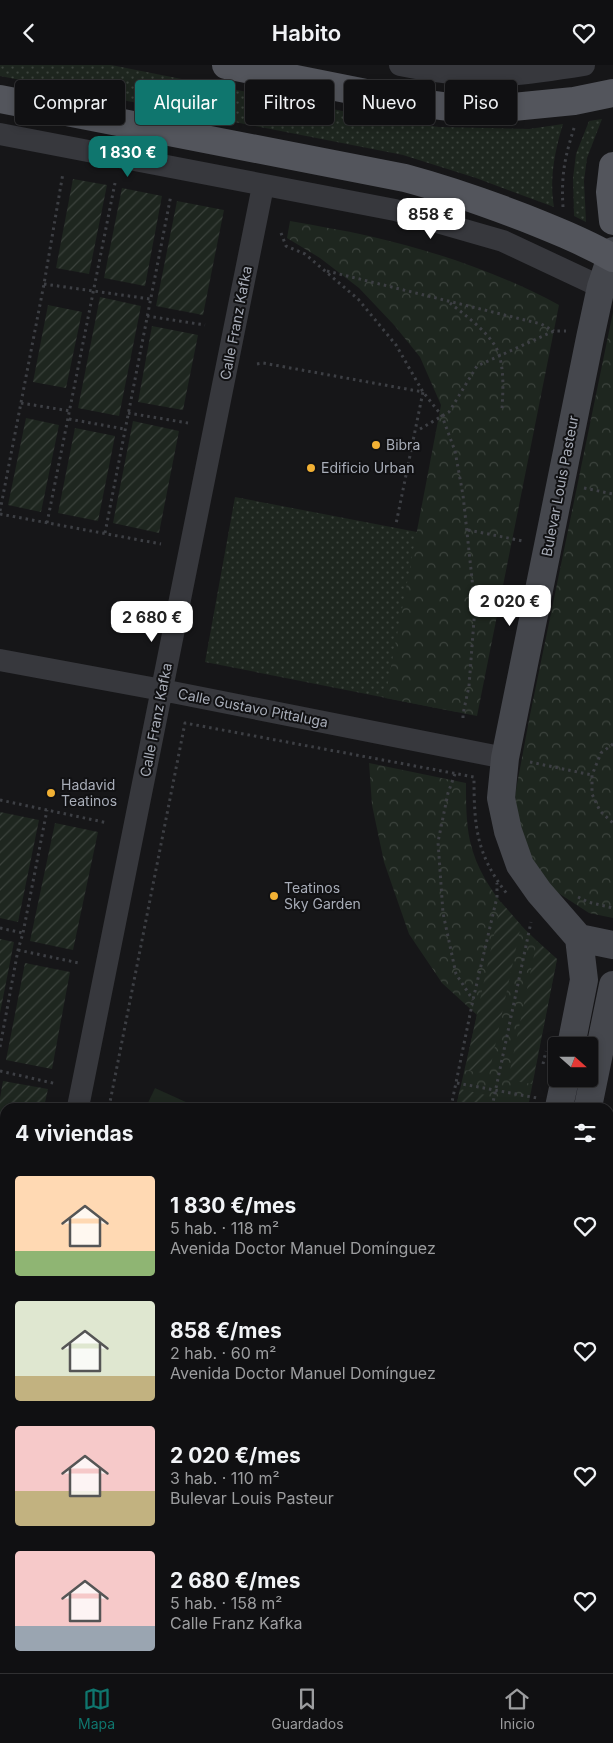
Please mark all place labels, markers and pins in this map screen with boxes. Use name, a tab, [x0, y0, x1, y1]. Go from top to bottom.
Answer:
pin: 1 830 €	[82, 135, 174, 178]
pin: 858 €	[396, 197, 466, 240]
place label: Bibra	[386, 436, 420, 453]
marker: Bibra	[370, 439, 382, 451]
place label: Edificio Urban	[321, 459, 414, 476]
marker: Edificio Urban	[305, 462, 317, 474]
pin: 2 020 €	[464, 585, 556, 627]
pin: 2 680 €	[106, 601, 198, 643]
place label: Hadavid Teatinos	[61, 776, 117, 809]
marker: Hadavid Teatinos	[45, 787, 57, 799]
place label: Teatinos Sky Garden	[284, 879, 361, 912]
marker: Teatinos Sky Garden	[268, 890, 280, 902]

